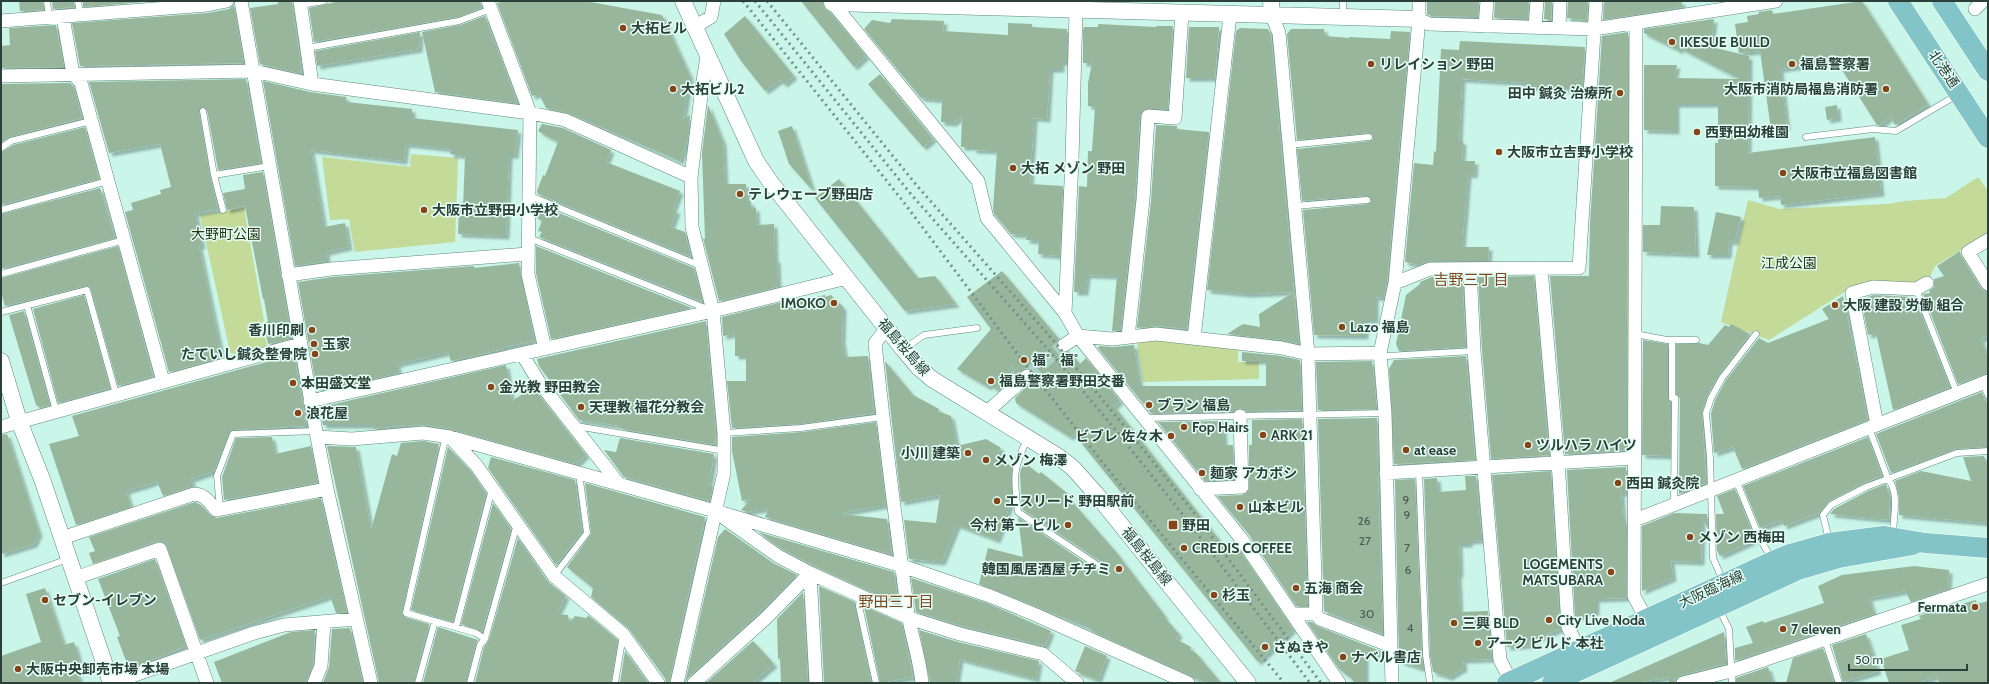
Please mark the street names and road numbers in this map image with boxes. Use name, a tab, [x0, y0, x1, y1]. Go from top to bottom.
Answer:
street label: 北港通	[1925, 47, 1963, 91]
street label: 福島桜島線	[874, 315, 934, 379]
street label: 福島桜島線	[1118, 523, 1176, 589]
street label: 大阪臨海線	[1675, 566, 1747, 612]

